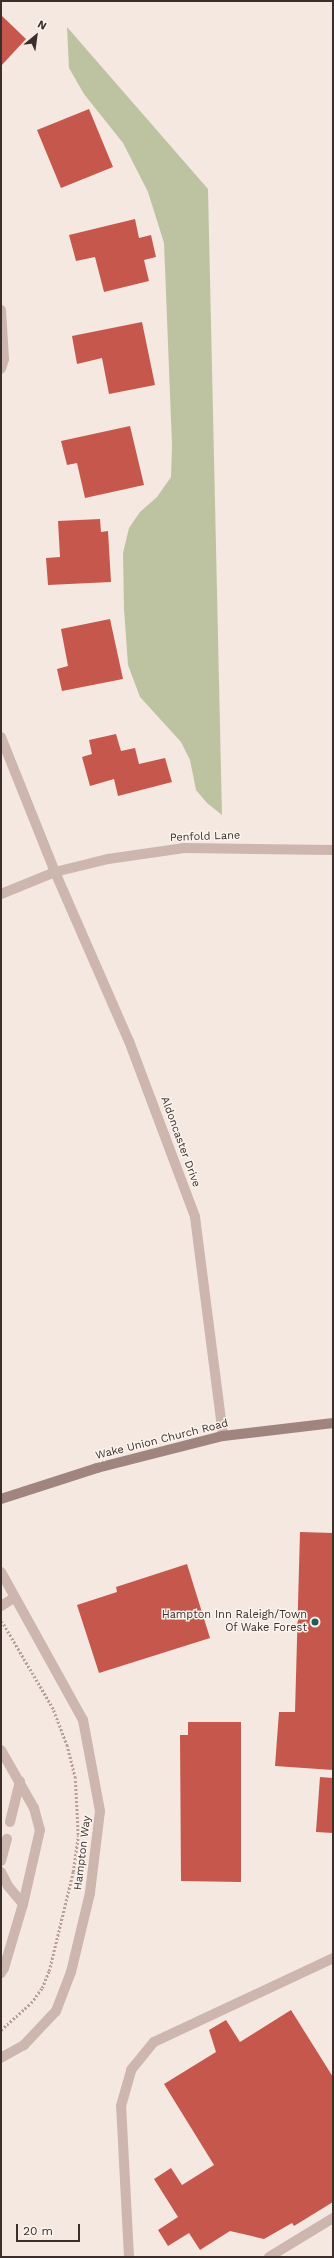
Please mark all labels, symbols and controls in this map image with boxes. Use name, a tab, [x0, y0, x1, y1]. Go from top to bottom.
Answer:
north arrow	[16, 16, 56, 56]
text: N	[35, 17, 49, 33]
street label: Penfold Lane	[170, 829, 240, 845]
street label: Aldoncaster Drive	[157, 1095, 203, 1189]
street label: Wake Union Church Road	[94, 1417, 230, 1463]
place label: Hampton Inn Raleigh/Town Of Wake Forest	[162, 1609, 307, 1635]
marker: Hampton Inn Raleigh/Town Of Wake Forest	[310, 1617, 320, 1627]
street label: Hampton Way	[72, 1815, 94, 1891]
scale bar	[18, 2216, 82, 2242]
text: 20 m	[23, 2224, 53, 2238]

